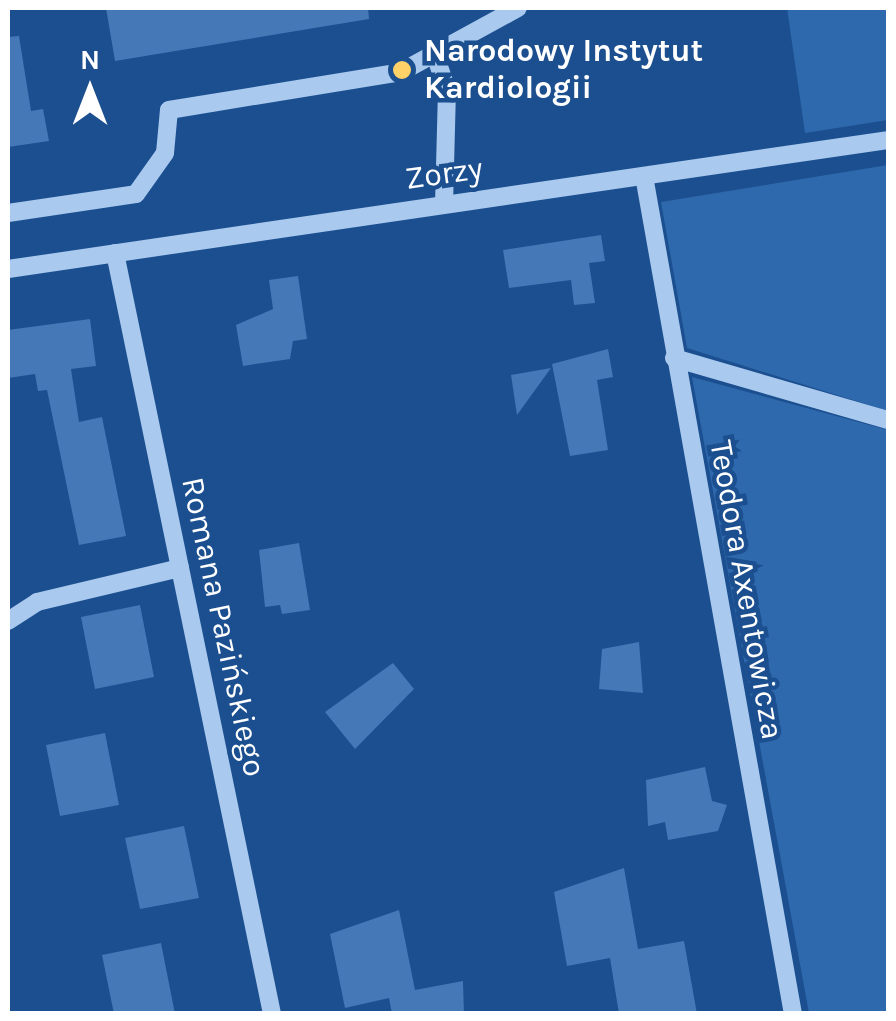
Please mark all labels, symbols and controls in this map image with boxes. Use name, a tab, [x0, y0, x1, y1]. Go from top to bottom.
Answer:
place label: Narodowy Instytut Kardiologii	[424, 33, 703, 108]
north arrow	[40, 40, 140, 140]
text: N	[80, 43, 100, 76]
marker: Narodowy Instytut Kardiologii	[389, 57, 415, 83]
street label: Zorzy	[403, 150, 485, 198]
street label: Teodora Axentowicza	[701, 438, 791, 742]
street label: Romana Pazińskiego	[173, 474, 273, 780]

